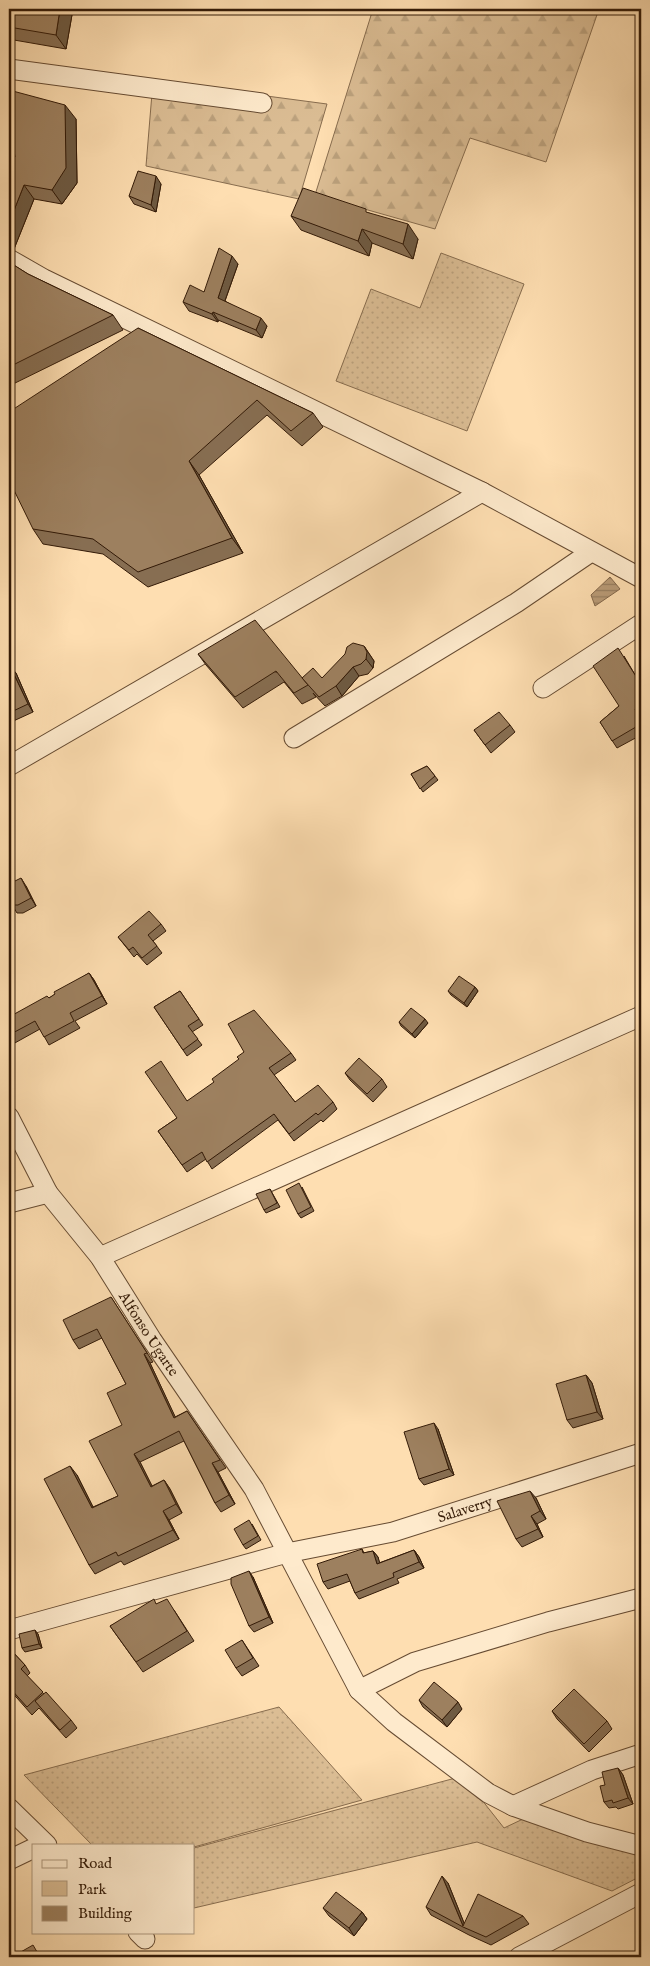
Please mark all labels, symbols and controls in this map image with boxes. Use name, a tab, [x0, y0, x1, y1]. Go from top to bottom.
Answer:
street label: Alfonso Ugarte	[114, 1287, 183, 1380]
street label: Salaverry	[435, 1491, 495, 1527]
legend	[32, 1844, 195, 1934]
text: Road	[78, 1854, 113, 1873]
text: Park	[78, 1880, 108, 1899]
text: Building	[78, 1904, 133, 1923]

